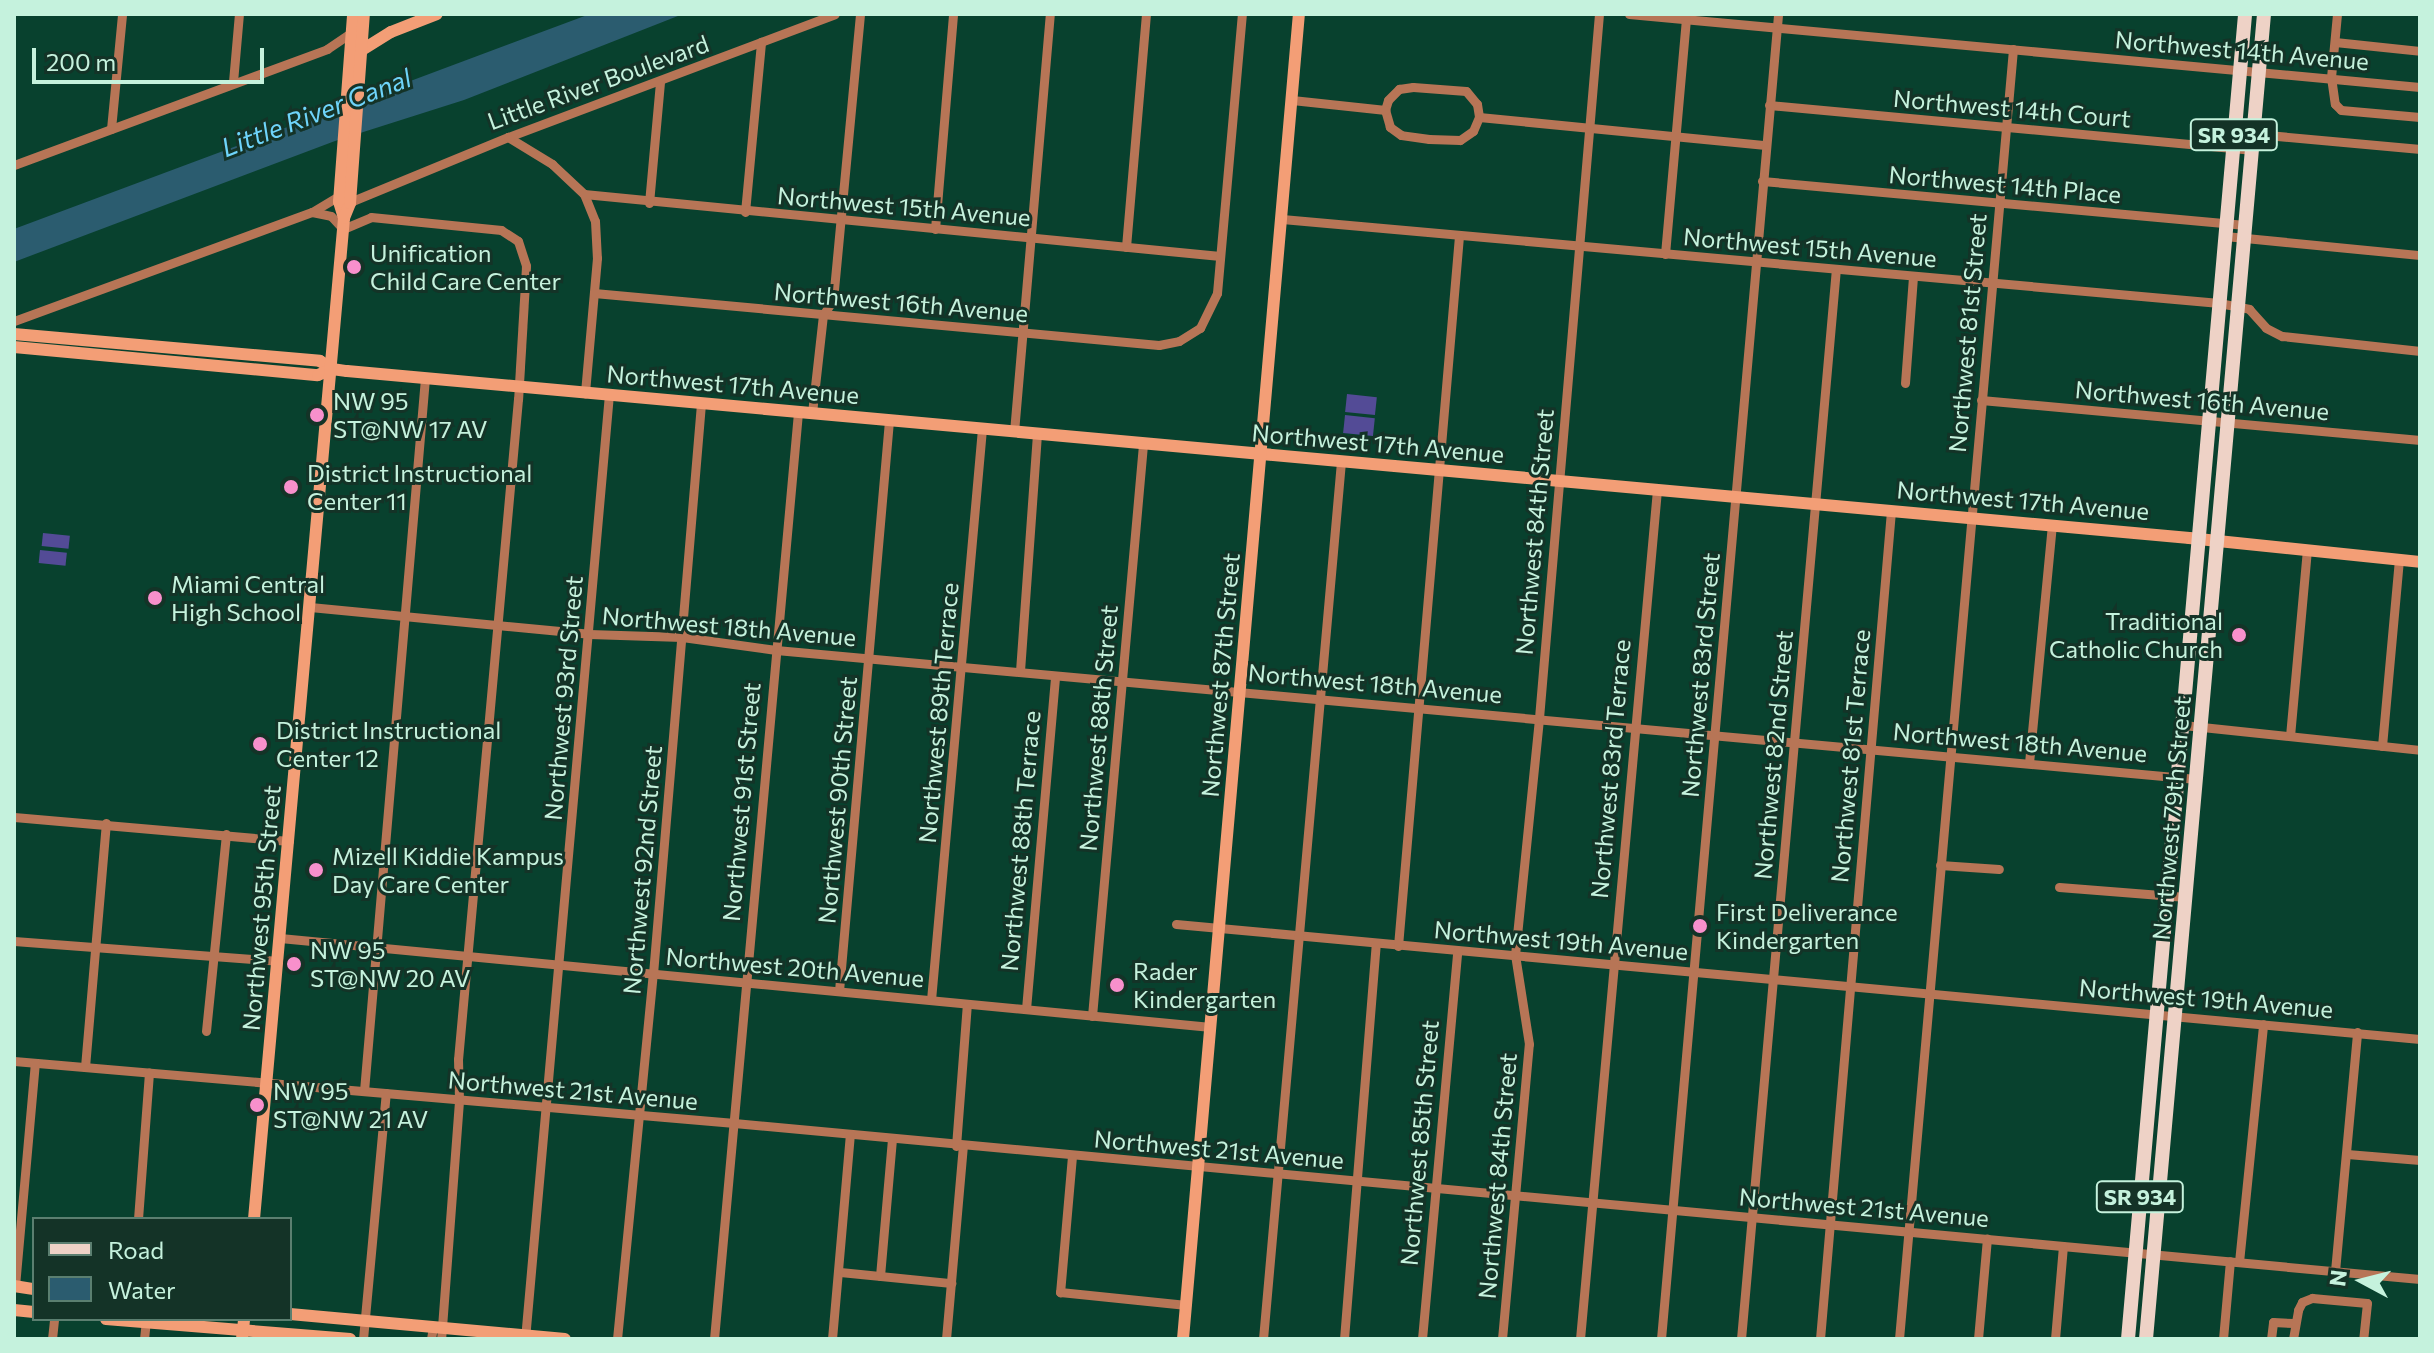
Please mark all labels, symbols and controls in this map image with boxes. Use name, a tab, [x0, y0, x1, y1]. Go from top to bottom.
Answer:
street label: Northwest 14th Avenue	[2114, 25, 2370, 75]
street label: Little River Boulevard	[483, 29, 713, 135]
scale bar	[36, 32, 268, 82]
text: 200 m	[46, 47, 116, 76]
water label: Little River Canal	[217, 61, 415, 163]
street label: Northwest 14th Court	[1892, 83, 2132, 133]
road number: SR 934	[2188, 117, 2280, 153]
street label: Northwest 14th Place	[1888, 159, 2122, 209]
street label: Northwest 15th Avenue	[776, 181, 1032, 231]
street label: Northwest 81st Street	[1942, 212, 1992, 454]
street label: Northwest 15th Avenue	[1682, 222, 1938, 272]
place label: Unification Child Care Center	[370, 239, 561, 295]
marker: Unification Child Care Center	[345, 258, 363, 276]
street label: Northwest 16th Avenue	[773, 277, 1029, 327]
street label: Northwest 17th Avenue	[606, 359, 860, 409]
street label: Northwest 16th Avenue	[2074, 375, 2330, 425]
place label: NW 95 ST@NW 17 AV	[333, 387, 487, 443]
marker: NW 95 ST@NW 17 AV	[308, 406, 326, 424]
street label: Northwest 84th Street	[1509, 408, 1559, 656]
street label: Northwest 17th Avenue	[1251, 418, 1505, 468]
place label: District Instructional Center 11	[307, 459, 532, 515]
street label: Northwest 17th Avenue	[1896, 475, 2150, 525]
marker: District Instructional Center 11	[282, 478, 300, 496]
street label: Northwest 83rd Street	[1675, 551, 1725, 799]
street label: Northwest 87th Street	[1195, 552, 1245, 798]
place label: Miami Central High School	[171, 570, 325, 626]
street label: Northwest 93rd Street	[538, 574, 588, 822]
street label: Northwest 89th Terrace	[912, 581, 964, 845]
marker: Miami Central High School	[146, 589, 164, 607]
street label: Northwest 18th Avenue	[601, 601, 857, 651]
street label: Northwest 88th Street	[1073, 604, 1123, 852]
place label: Traditional Catholic Church	[2049, 607, 2223, 663]
marker: Traditional Catholic Church	[2230, 626, 2248, 644]
street label: Northwest 81st Terrace	[1825, 628, 1875, 884]
street label: Northwest 82nd Street	[1748, 629, 1798, 881]
street label: Northwest 83rd Terrace	[1584, 638, 1636, 900]
street label: Northwest 18th Avenue	[1247, 658, 1503, 708]
street label: Northwest 90th Street	[812, 675, 862, 925]
street label: Northwest 91st Street	[716, 681, 766, 923]
street label: Northwest 79th Street	[2146, 695, 2196, 941]
street label: Northwest 88th Terrace	[994, 709, 1046, 973]
place label: District Instructional Center 12	[276, 716, 501, 772]
street label: Northwest 18th Avenue	[1892, 717, 2148, 767]
marker: District Instructional Center 12	[251, 735, 269, 753]
street label: Northwest 92nd Street	[617, 744, 667, 996]
street label: Northwest 95th Street	[236, 784, 286, 1032]
place label: Mizell Kiddie Kampus Day Care Center	[332, 842, 564, 898]
marker: Mizell Kiddie Kampus Day Care Center	[307, 861, 325, 879]
place label: First Deliverance Kindergarten	[1716, 898, 1898, 954]
street label: Northwest 19th Avenue	[1433, 915, 1689, 965]
marker: First Deliverance Kindergarten	[1691, 917, 1709, 935]
place label: NW 95 ST@NW 20 AV	[310, 936, 470, 992]
street label: Northwest 20th Avenue	[665, 941, 925, 993]
marker: NW 95 ST@NW 20 AV	[285, 955, 303, 973]
place label: Rader Kindergarten	[1133, 957, 1276, 1013]
street label: Northwest 19th Avenue	[2078, 973, 2334, 1023]
marker: Rader Kindergarten	[1108, 976, 1126, 994]
street label: Northwest 85th Street	[1394, 1019, 1444, 1267]
street label: Northwest 84th Street	[1472, 1052, 1522, 1300]
street label: Northwest 21st Avenue	[447, 1065, 699, 1115]
place label: NW 95 ST@NW 21 AV	[273, 1077, 428, 1133]
marker: NW 95 ST@NW 21 AV	[248, 1096, 266, 1114]
street label: Northwest 21st Avenue	[1093, 1124, 1345, 1174]
road number: SR 934	[2094, 1179, 2186, 1215]
street label: Northwest 21st Avenue	[1738, 1182, 1990, 1232]
legend	[32, 1217, 292, 1321]
text: Road	[108, 1235, 164, 1264]
north arrow	[2322, 1241, 2402, 1321]
text: N	[2323, 1268, 2352, 1288]
text: Water	[108, 1275, 176, 1304]

